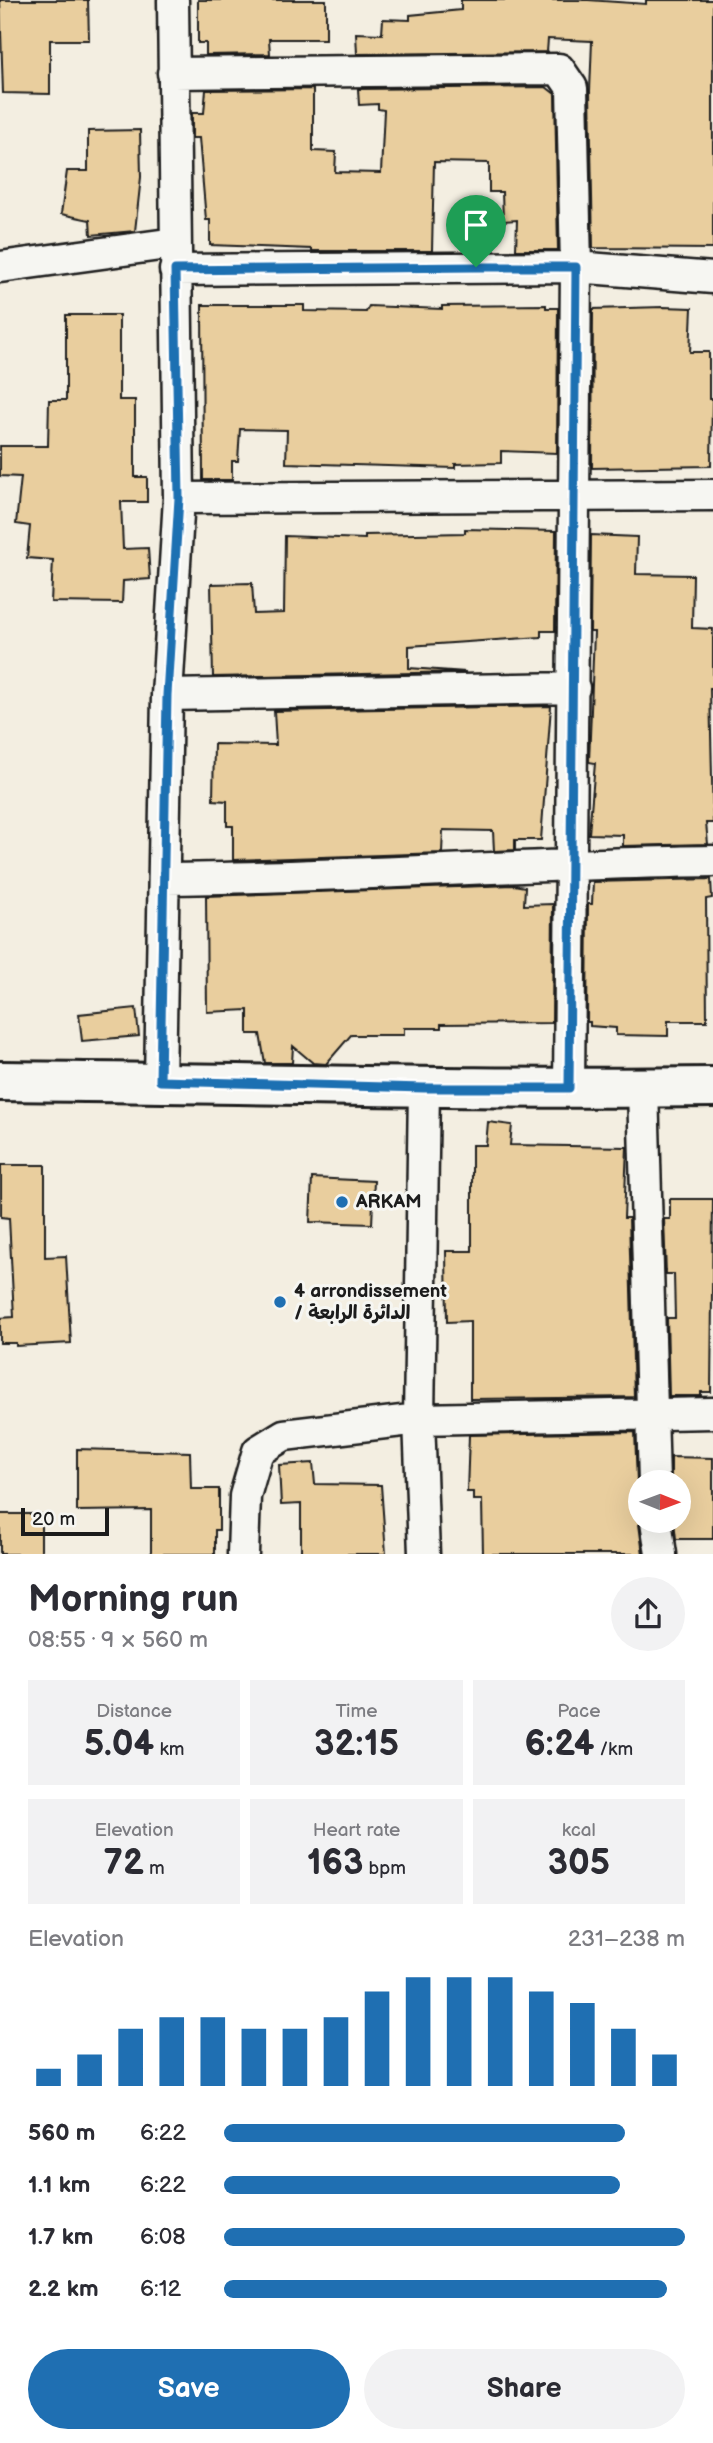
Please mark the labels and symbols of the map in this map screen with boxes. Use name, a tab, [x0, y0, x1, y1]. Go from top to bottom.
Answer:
pin	[446, 195, 506, 267]
place label: ARKAM	[355, 1191, 422, 1214]
marker: ARKAM	[334, 1194, 350, 1210]
place label: 4 arrondissement / الدائرة الرابعة	[294, 1280, 447, 1325]
marker: 4 arrondissement / الدائرة الرابعة	[272, 1294, 288, 1310]
north arrow	[628, 1470, 691, 1533]
scale bar	[21, 1505, 108, 1537]

